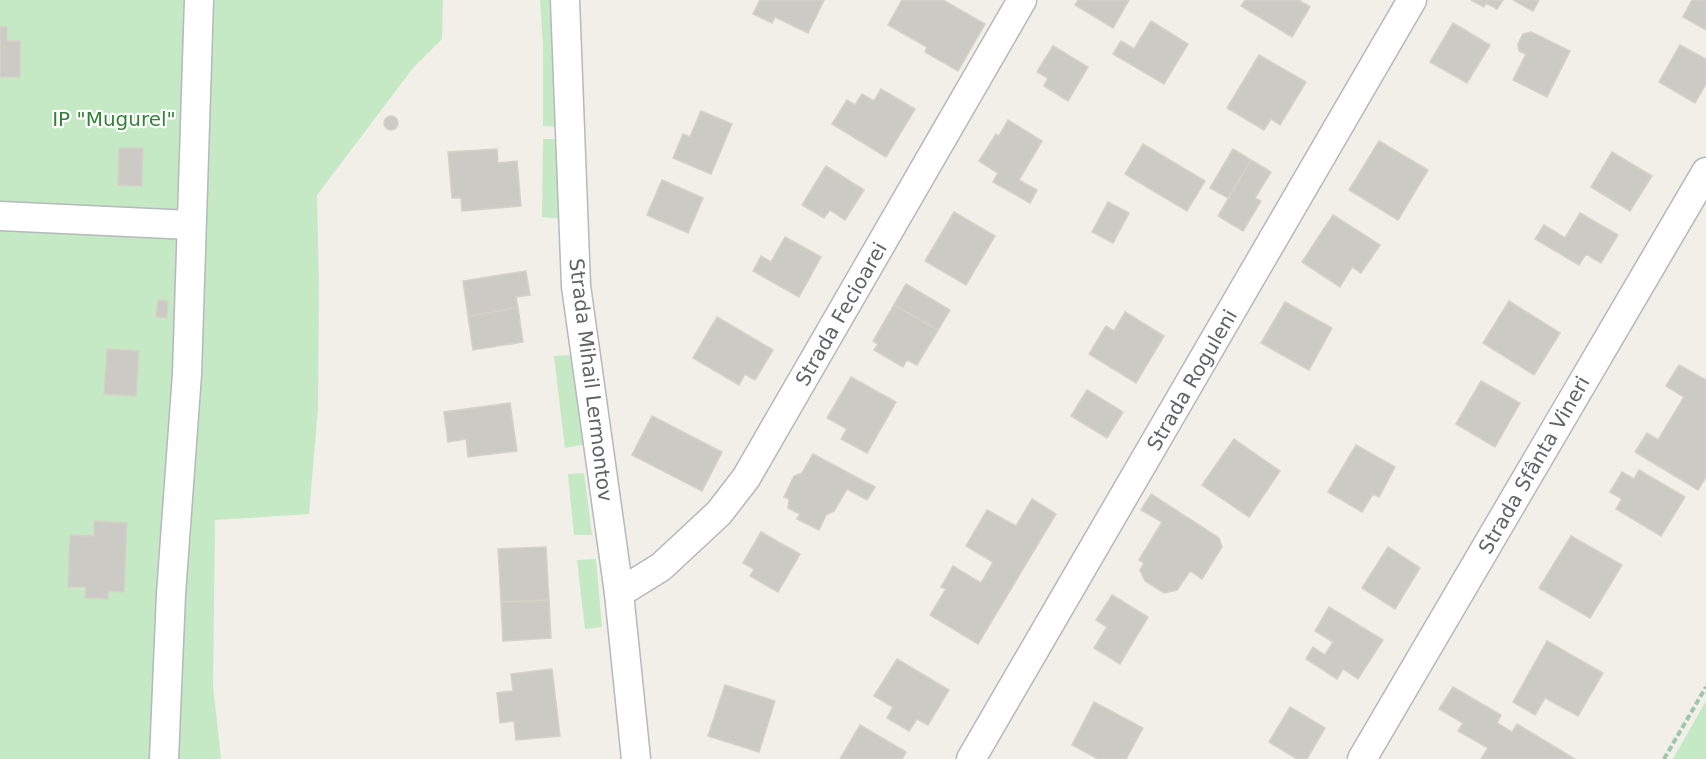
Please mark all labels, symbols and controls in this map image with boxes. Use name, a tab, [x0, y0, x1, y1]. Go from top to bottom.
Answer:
park label: IP "Mugurel"	[52, 107, 176, 131]
street label: Strada Fecioarei	[790, 238, 892, 390]
street label: Strada Mihail Lermontov	[564, 257, 618, 503]
street label: Strada Roguleni	[1142, 305, 1242, 455]
street label: Strada Sfânta Vineri	[1473, 372, 1595, 558]

